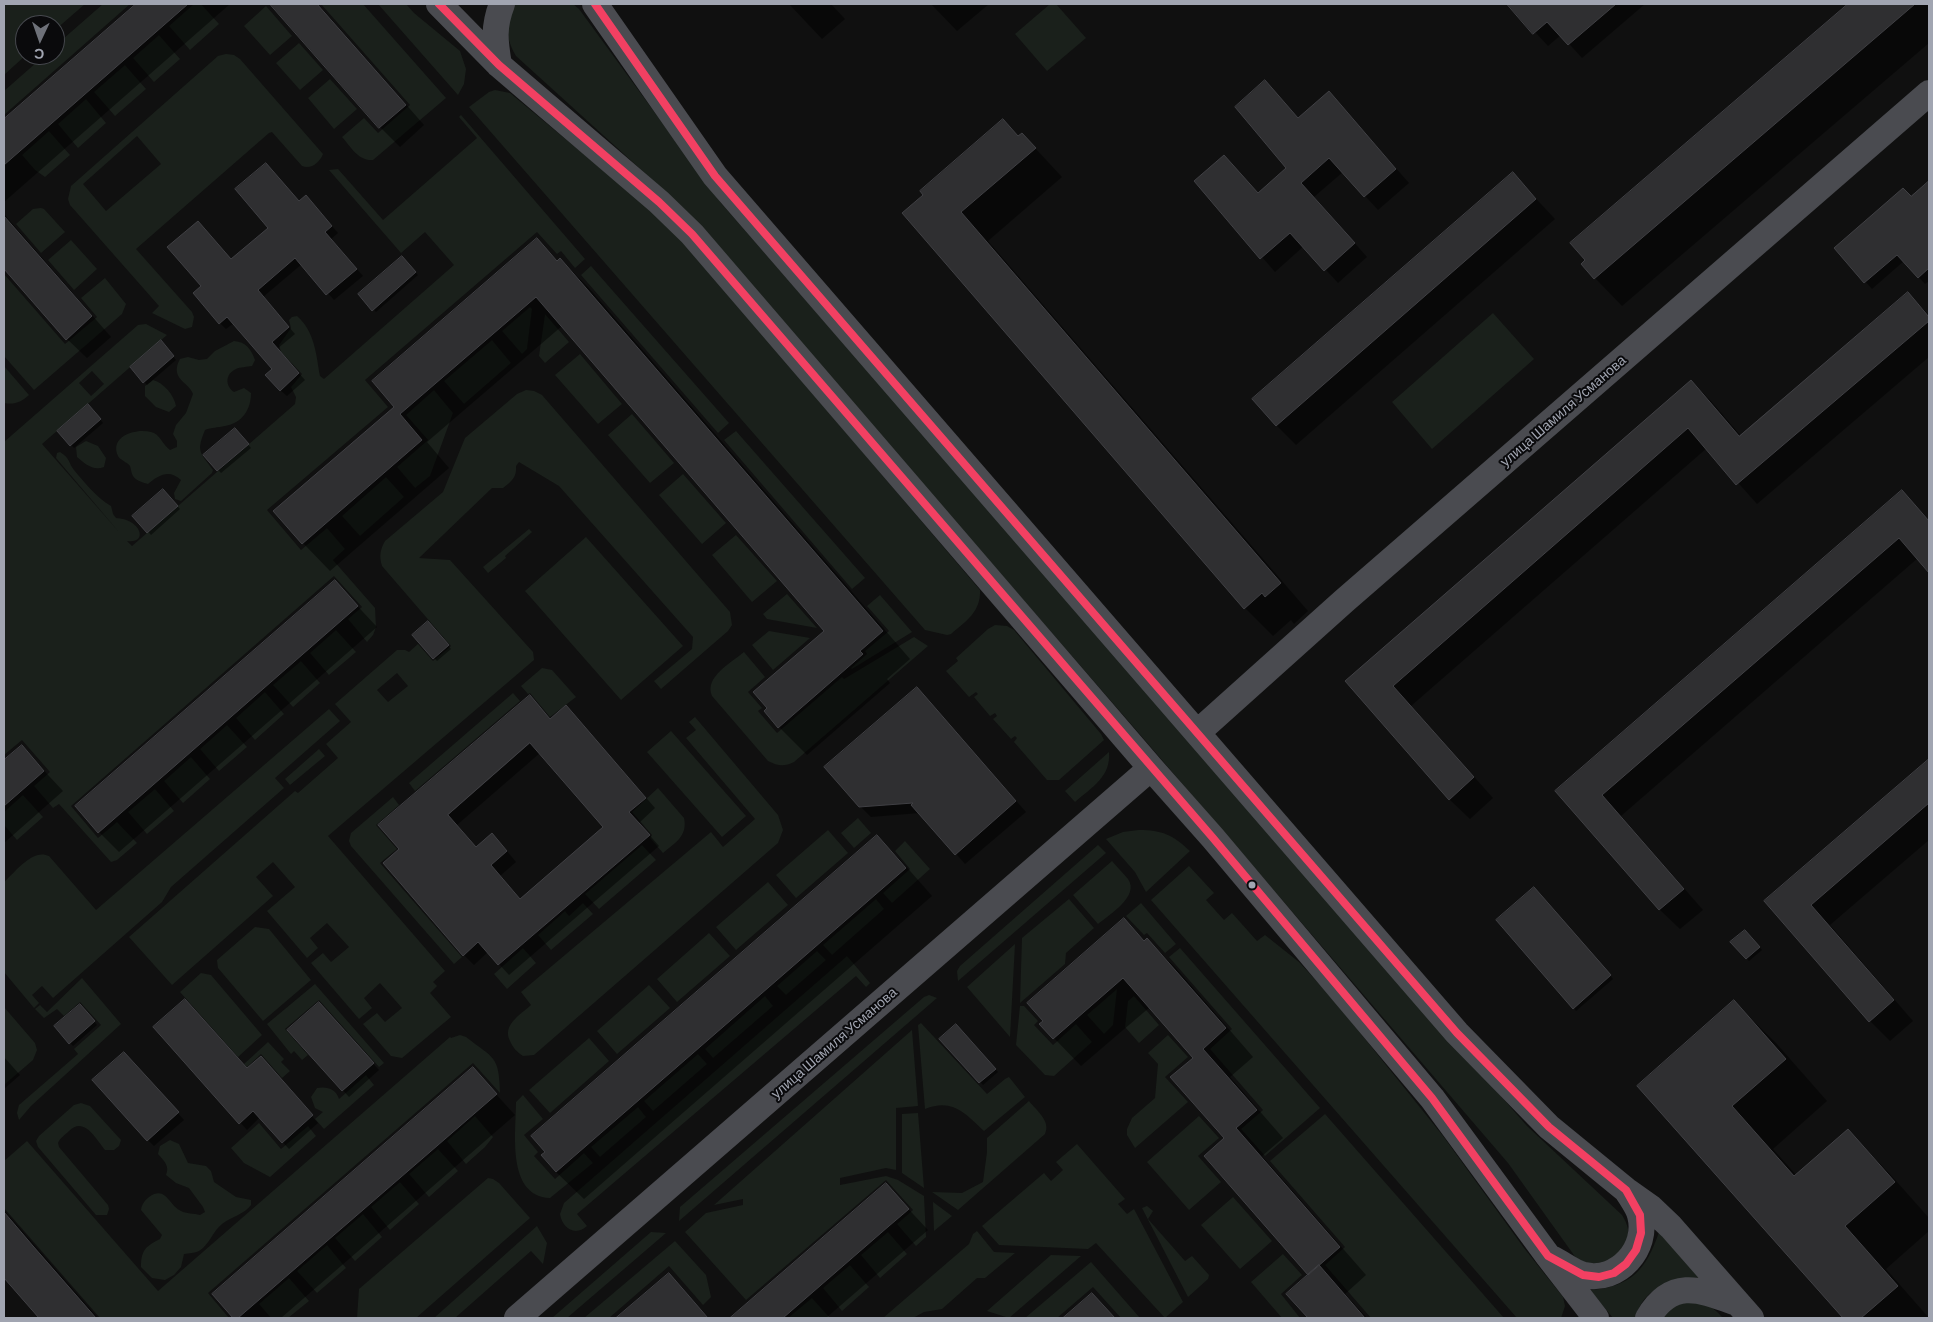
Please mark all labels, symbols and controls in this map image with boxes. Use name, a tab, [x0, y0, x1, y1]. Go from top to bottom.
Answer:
north arrow	[15, 15, 65, 65]
text: С	[34, 46, 45, 63]
street label: улица Шамиля Усманова	[1497, 352, 1629, 470]
unlabelled marker	[1247, 880, 1257, 890]
street label: улица Шамиля Усманова	[768, 984, 900, 1102]

